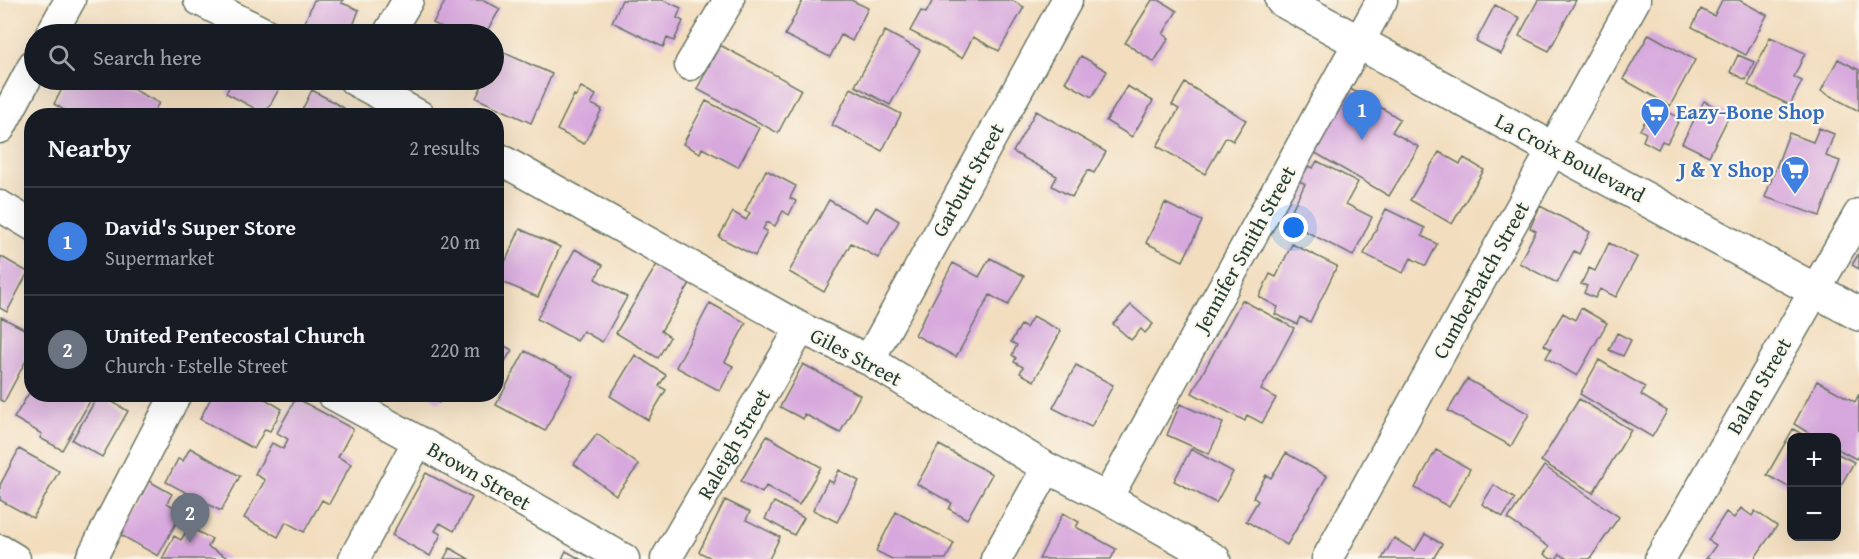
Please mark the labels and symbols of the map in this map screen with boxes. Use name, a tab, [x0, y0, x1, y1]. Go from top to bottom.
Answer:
pin: 1	[1342, 90, 1382, 140]
supermarket icon: Eazy-Bone Shop	[1639, 96, 1671, 138]
place label: Eazy-Bone Shop	[1676, 96, 1824, 127]
street label: La Croix Boulevard	[1490, 105, 1651, 211]
street label: Garbutt Street	[924, 117, 1012, 242]
place label: J & Y Shop	[1676, 154, 1774, 185]
supermarket icon: J & Y Shop	[1779, 154, 1811, 196]
street label: Jennifer Smith Street	[1184, 159, 1304, 340]
street label: Cumberbatch Street	[1424, 195, 1537, 364]
your location	[1279, 213, 1308, 242]
street label: Giles Street	[805, 319, 908, 394]
street label: Balan Street	[1718, 331, 1799, 440]
street label: Raleigh Street	[689, 382, 778, 505]
street label: Brown Street	[422, 433, 537, 518]
pin: 2	[170, 494, 210, 543]

